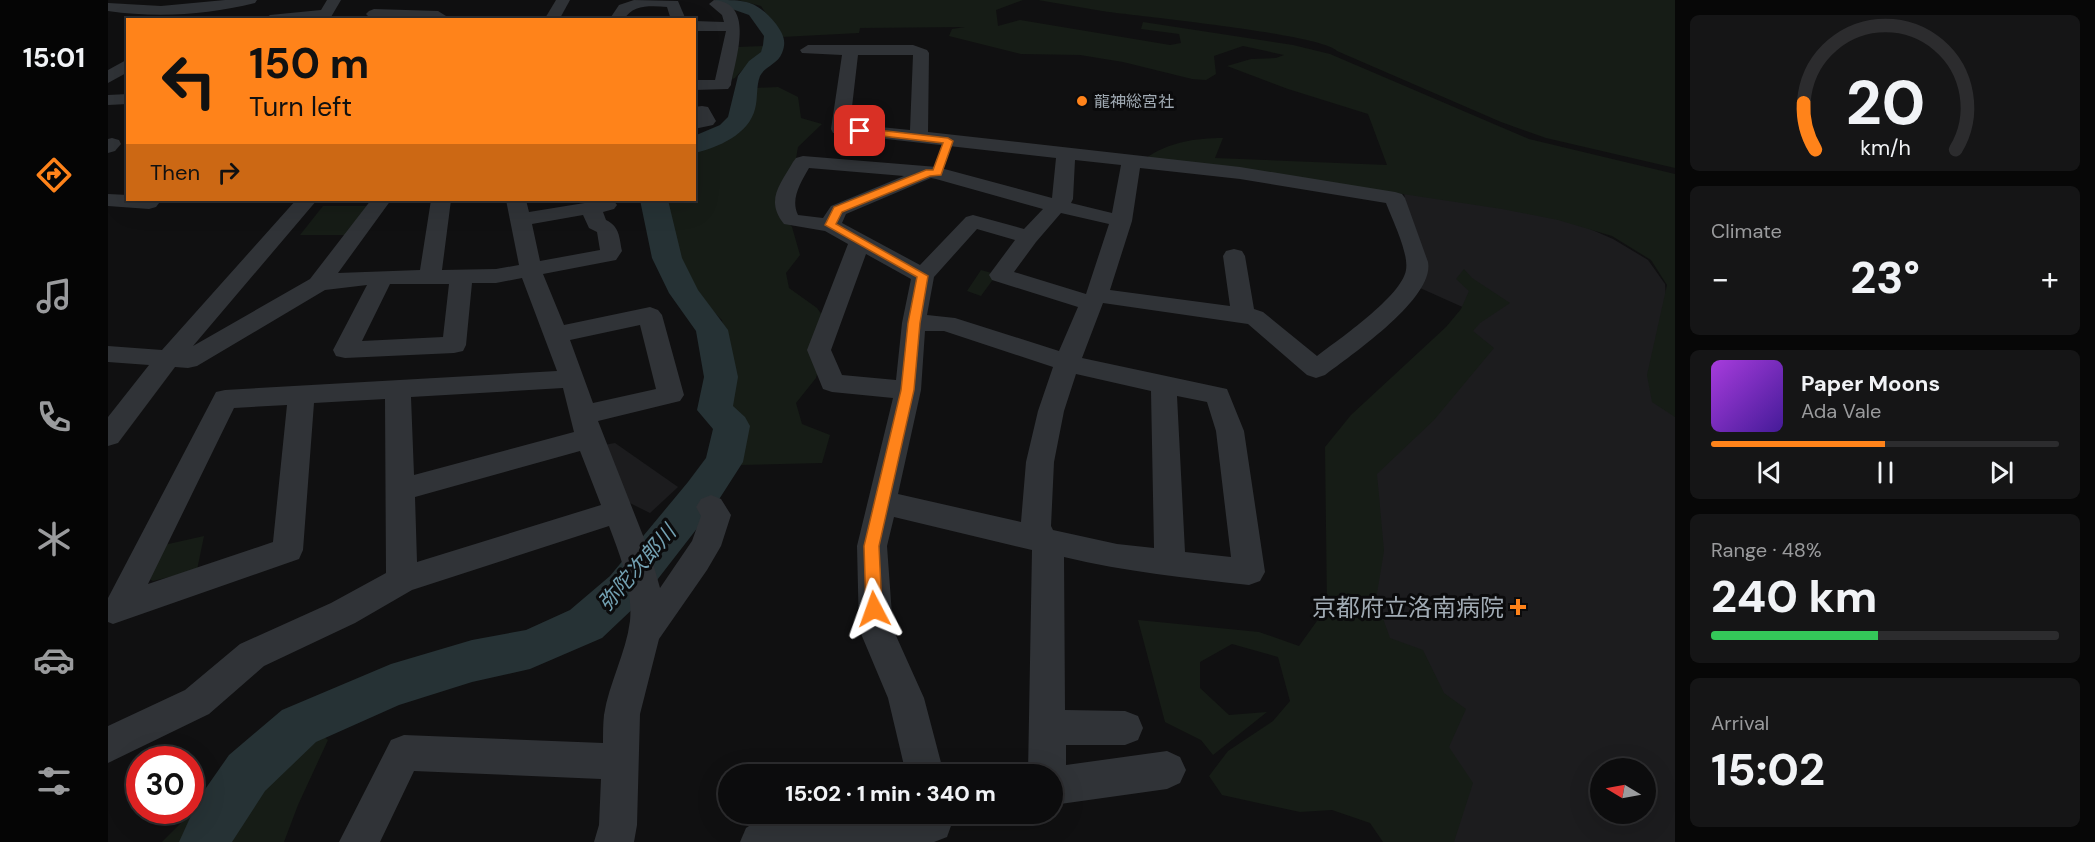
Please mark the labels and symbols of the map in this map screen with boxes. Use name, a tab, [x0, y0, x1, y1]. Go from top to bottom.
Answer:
place label: 龍神総宮社	[1094, 91, 1174, 112]
marker: 龍神総宮社	[1075, 94, 1089, 108]
pin	[834, 105, 885, 156]
water label: 弥陀次郎川	[592, 518, 683, 617]
position arrow	[842, 577, 906, 641]
place label: 京都府立洛南病院	[1312, 592, 1504, 623]
marker: 京都府立洛南病院	[1509, 598, 1527, 616]
speed limit sign: 30	[126, 746, 204, 824]
north arrow	[1590, 758, 1656, 824]

